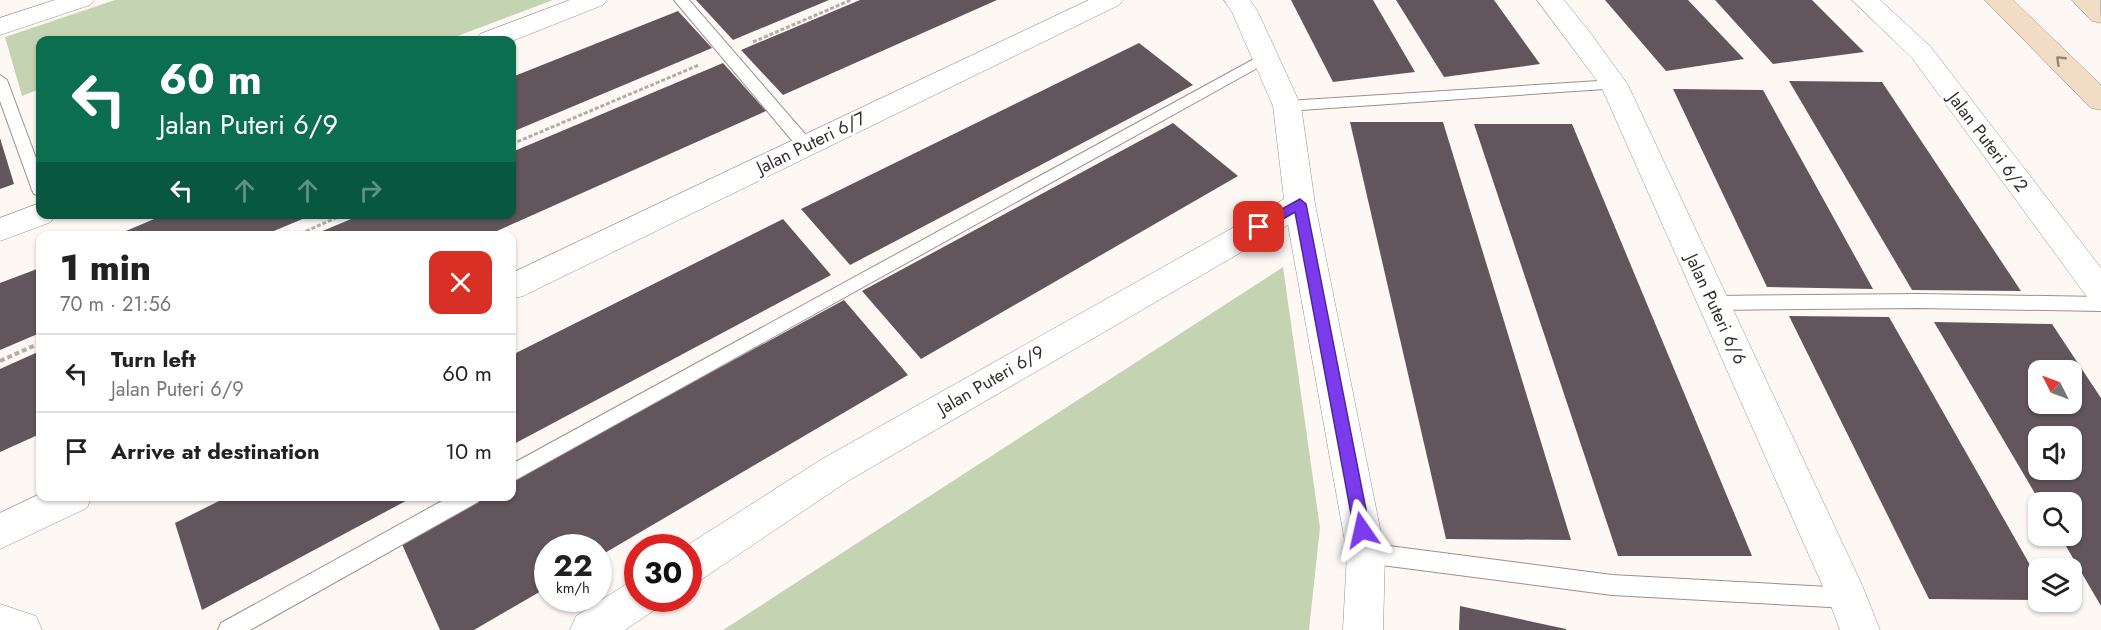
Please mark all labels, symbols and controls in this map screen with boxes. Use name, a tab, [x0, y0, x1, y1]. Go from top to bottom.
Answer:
text: 60 m	[159, 49, 262, 110]
one-way arrow	[2056, 56, 2067, 67]
icon: left	[60, 60, 138, 138]
street label: Jalan Puteri 6/2	[1941, 85, 2034, 197]
text: Jalan Puteri 6/9	[159, 105, 338, 144]
street label: Jalan Puteri 6/7	[750, 105, 870, 182]
icon: left	[165, 174, 198, 207]
icon: ahead	[228, 174, 261, 207]
icon: ahead	[291, 174, 324, 207]
icon: right	[354, 174, 387, 207]
pin	[1233, 201, 1284, 252]
icon: arrive	[1242, 210, 1275, 243]
text: 1 min	[60, 241, 151, 293]
street label: Jalan Puteri 6/6	[1678, 248, 1753, 369]
button: close	[429, 251, 492, 314]
text: 70 m · 21:56	[60, 290, 171, 319]
street label: Jalan Puteri 6/9	[931, 339, 1049, 422]
text: Turn left	[111, 343, 196, 375]
icon: left	[60, 357, 93, 390]
text: 60 m	[442, 357, 492, 389]
north arrow	[2028, 360, 2082, 414]
map controls	[2028, 360, 2082, 612]
text: Jalan Puteri 6/9	[111, 375, 244, 404]
button: sound	[2028, 426, 2082, 480]
icon: arrive	[60, 435, 93, 468]
text: Arrive at destination	[111, 435, 320, 467]
text: 10 m	[445, 435, 492, 467]
button: search	[2028, 492, 2082, 546]
position arrow	[1330, 498, 1394, 562]
speed limit sign: 30	[624, 534, 702, 612]
text: 22	[553, 544, 593, 587]
button: layers	[2028, 558, 2082, 612]
text: km/h	[556, 577, 590, 599]

